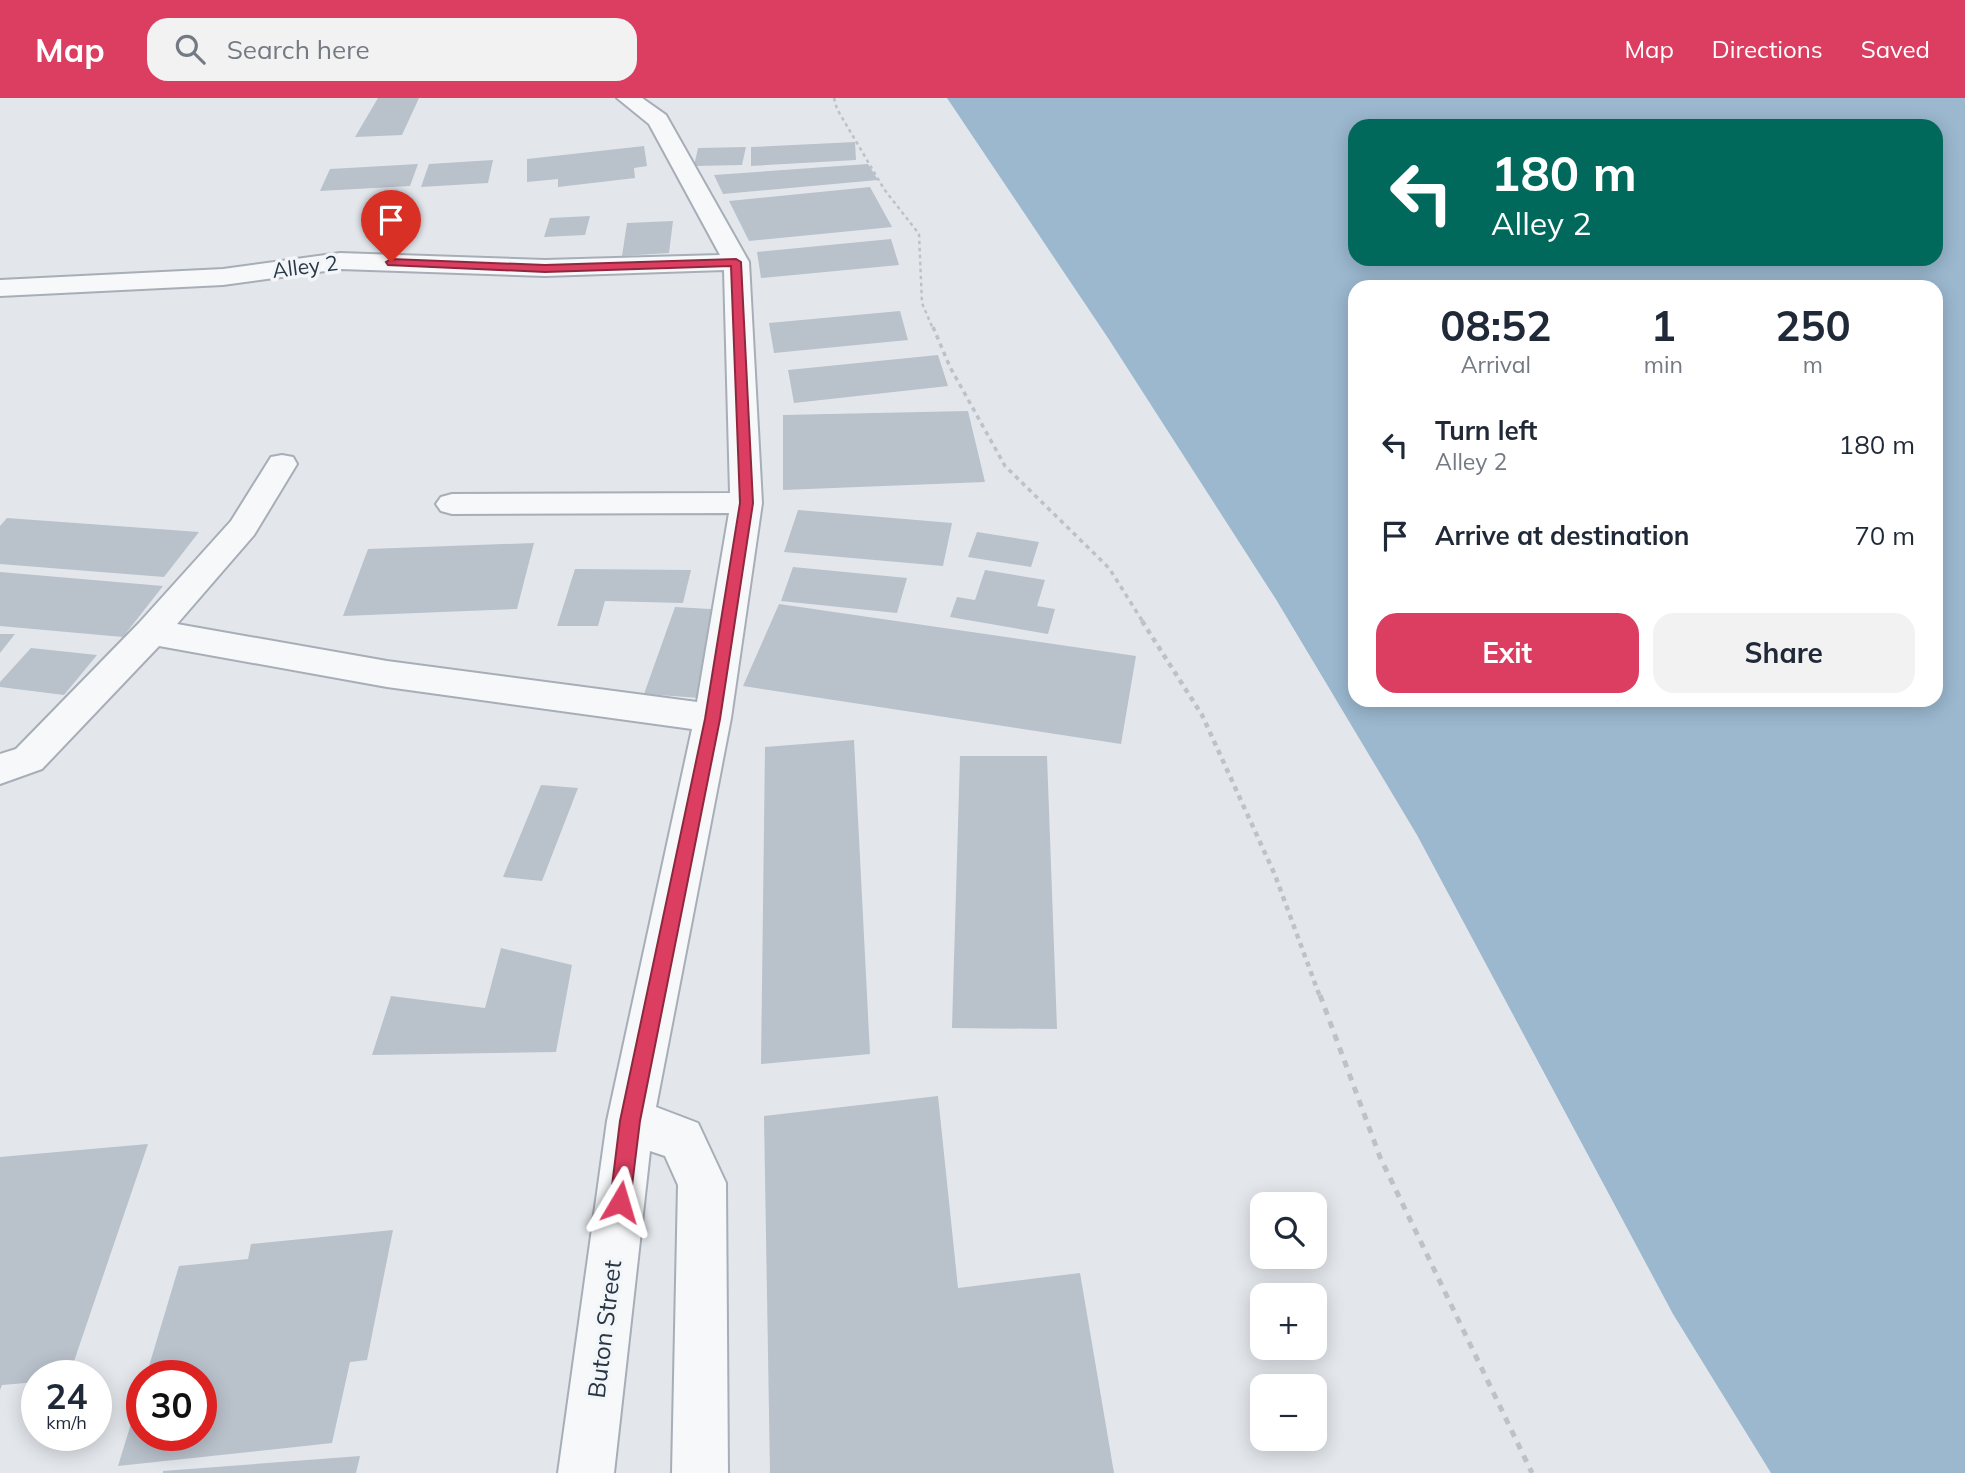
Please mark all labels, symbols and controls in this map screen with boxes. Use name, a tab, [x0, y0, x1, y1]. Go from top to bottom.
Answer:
search box	[147, 18, 637, 81]
text: Map	[35, 29, 105, 70]
icon: search	[171, 30, 209, 68]
text: Search here	[227, 33, 370, 66]
text: Map	[1624, 34, 1674, 64]
text: Directions	[1712, 34, 1823, 64]
text: Saved	[1861, 34, 1930, 64]
text: 180 m	[1491, 142, 1637, 203]
icon: left	[1376, 147, 1467, 238]
pin	[361, 190, 421, 262]
icon: arrive	[372, 201, 410, 239]
text: Alley 2	[1491, 203, 1592, 243]
street label: Alley 2	[271, 249, 339, 283]
text: 08:52	[1440, 299, 1551, 352]
text: 1	[1651, 299, 1676, 352]
text: 250	[1775, 299, 1851, 352]
text: Arrival	[1461, 350, 1531, 379]
text: min	[1644, 350, 1683, 379]
text: m	[1803, 350, 1823, 379]
text: Turn left	[1435, 414, 1537, 447]
icon: left	[1376, 426, 1414, 464]
text: 180 m	[1839, 428, 1915, 461]
text: Alley 2	[1435, 447, 1507, 476]
icon: arrive	[1376, 517, 1414, 555]
text: Arrive at destination	[1435, 519, 1690, 552]
text: 70 m	[1854, 519, 1915, 552]
button: Exit	[1376, 613, 1639, 693]
button: Share	[1653, 613, 1915, 693]
position arrow	[583, 1165, 657, 1239]
map controls	[1250, 1192, 1327, 1451]
button: search	[1250, 1192, 1327, 1269]
street label: Buton Street	[581, 1258, 627, 1400]
button: +	[1250, 1283, 1327, 1360]
speed limit sign: 30	[126, 1360, 217, 1451]
text: 24	[45, 1374, 88, 1418]
button: −	[1250, 1374, 1327, 1451]
text: km/h	[46, 1411, 87, 1434]

